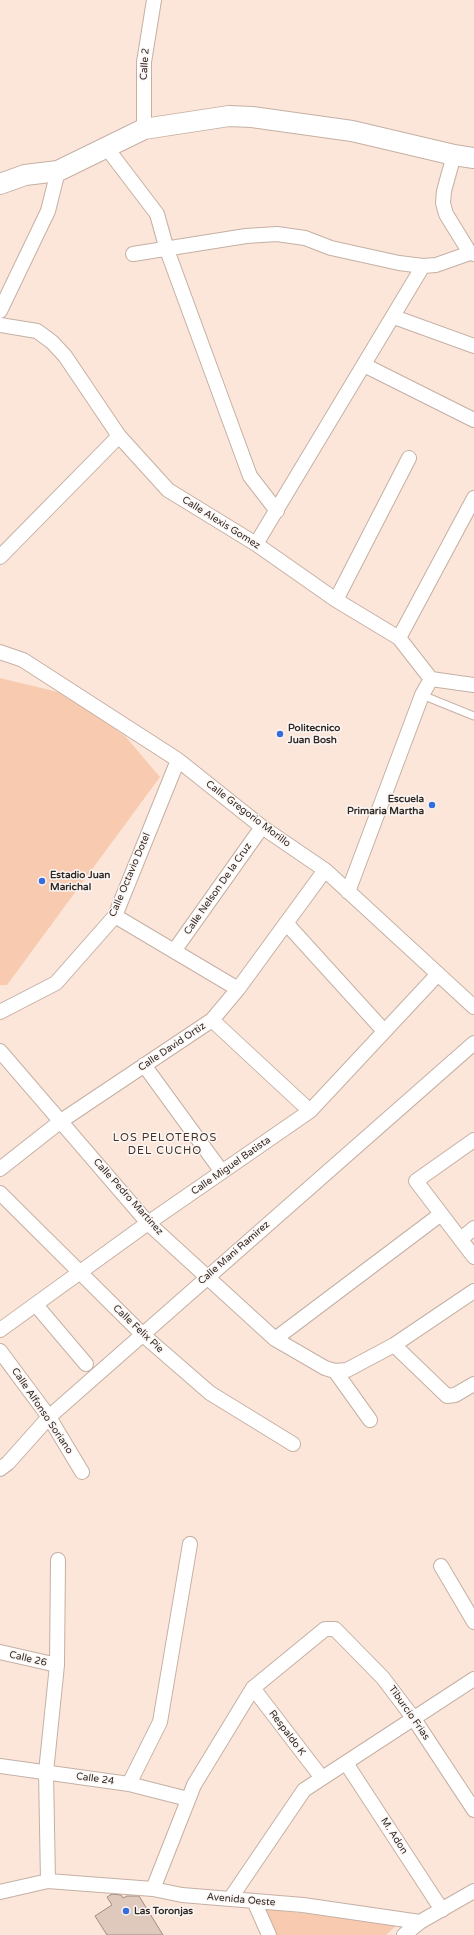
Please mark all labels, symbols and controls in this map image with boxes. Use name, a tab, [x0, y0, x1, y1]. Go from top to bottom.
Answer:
street label: Calle 2	[138, 48, 152, 80]
street label: Calle Alexis Gomez	[180, 494, 262, 552]
place label: Politecnico Juan Bosh	[288, 722, 340, 746]
marker: Politecnico Juan Bosh	[275, 729, 285, 739]
street label: Calle Gregorio Morillo	[203, 778, 293, 850]
place label: Escuela Primaria Martha	[347, 793, 424, 816]
marker: Escuela Primaria Martha	[427, 800, 437, 810]
street label: Calle Octavio Dotel	[107, 831, 153, 919]
street label: Calle Nelson De la Cruz	[182, 841, 254, 937]
place label: Estadio Juan Marichal	[50, 869, 110, 892]
marker: Estadio Juan Marichal	[37, 876, 47, 886]
street label: Calle David Ortiz	[136, 1020, 208, 1074]
district label: LOS PELOTEROS DEL CUCHO	[113, 1131, 217, 1157]
street label: Calle Miguel Batista	[189, 1134, 273, 1198]
street label: Calle Pedro Martinez	[90, 1156, 166, 1238]
street label: Calle Mani Ramirez	[196, 1219, 272, 1287]
street label: Calle Felix Pie	[110, 1302, 166, 1356]
street label: Calle Alfonso Soriano	[9, 1366, 75, 1456]
street label: Calle 26	[8, 1649, 48, 1669]
street label: Tiburcio Frias	[386, 1684, 432, 1742]
street label: Respaldo K	[266, 1708, 308, 1758]
street label: Calle 24	[75, 1770, 115, 1788]
street label: M. Adon	[378, 1816, 410, 1856]
street label: Avenida Oeste	[206, 1891, 276, 1909]
place label: Las Toronjas	[134, 1905, 193, 1917]
marker: Las Toronjas	[121, 1906, 131, 1916]

